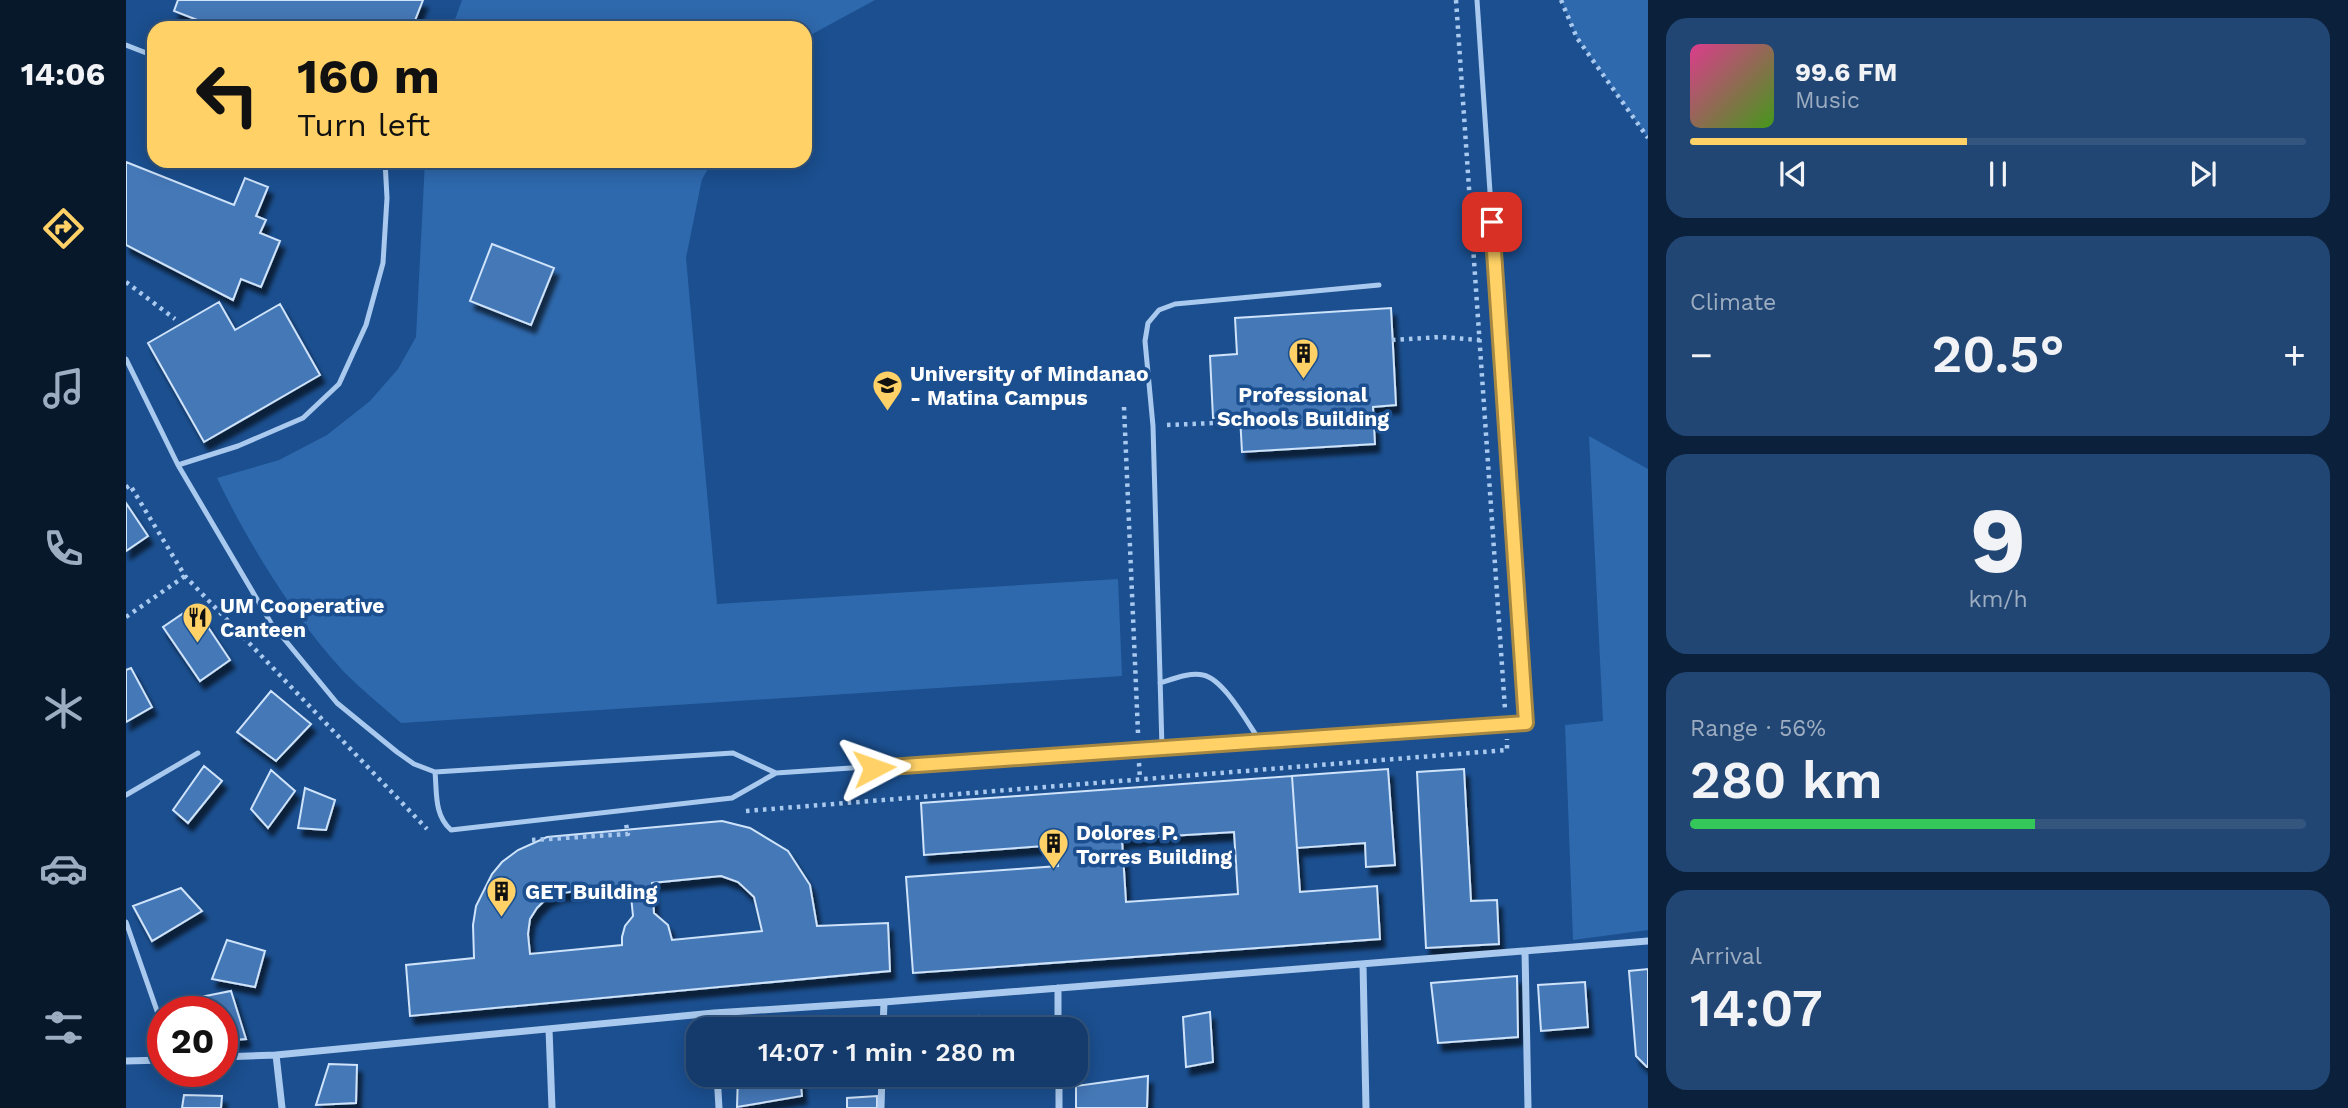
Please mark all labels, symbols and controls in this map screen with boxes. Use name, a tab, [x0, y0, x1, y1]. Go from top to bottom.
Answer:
text: 160 m	[297, 47, 440, 105]
icon: left	[182, 49, 273, 140]
text: 14:06	[21, 55, 105, 93]
text: 99.6 FM	[1795, 57, 1897, 87]
text: Music	[1795, 87, 1860, 114]
text: Turn left	[297, 106, 430, 144]
icon: previous	[1774, 155, 1812, 193]
icon: pause	[1979, 155, 2017, 193]
icon: next	[2184, 155, 2222, 193]
pin	[1462, 192, 1522, 252]
icon: arrive	[1473, 203, 1511, 241]
icon: directions	[39, 204, 88, 253]
text: Climate	[1690, 289, 1776, 316]
text: 20.5°	[1932, 324, 2064, 385]
text: −	[1690, 333, 1713, 377]
text: +	[2283, 333, 2306, 377]
building icon: Professional Schools Building	[1286, 337, 1320, 381]
place label: University of Mindanao - Matina Campus	[910, 361, 1149, 410]
icon: music	[39, 364, 88, 413]
school or university icon: University of Mindanao - Matina Campus	[870, 368, 904, 412]
place label: Professional Schools Building	[1217, 382, 1389, 431]
text: 9	[1970, 487, 2026, 594]
icon: phone	[39, 524, 88, 573]
text: km/h	[1968, 586, 2028, 613]
place label: UM Cooperative Canteen	[220, 593, 385, 642]
restaurant icon: UM Cooperative Canteen	[180, 600, 214, 644]
icon: climate	[39, 684, 88, 733]
text: Range · 56%	[1690, 715, 1826, 742]
position arrow	[837, 731, 911, 805]
text: 280 km	[1690, 750, 1883, 811]
place label: Dolores P. Torres Building	[1076, 820, 1232, 869]
building icon: Dolores P. Torres Building	[1036, 827, 1070, 871]
icon: car	[39, 844, 88, 893]
building icon: GET Building	[485, 874, 519, 918]
place label: GET Building	[525, 879, 657, 904]
text: Arrival	[1690, 943, 1762, 970]
text: 14:07	[1690, 978, 1823, 1039]
speed limit sign: 20	[147, 996, 238, 1087]
icon: filters	[39, 1003, 88, 1052]
text: 14:07 · 1 min · 280 m	[758, 1037, 1016, 1067]

